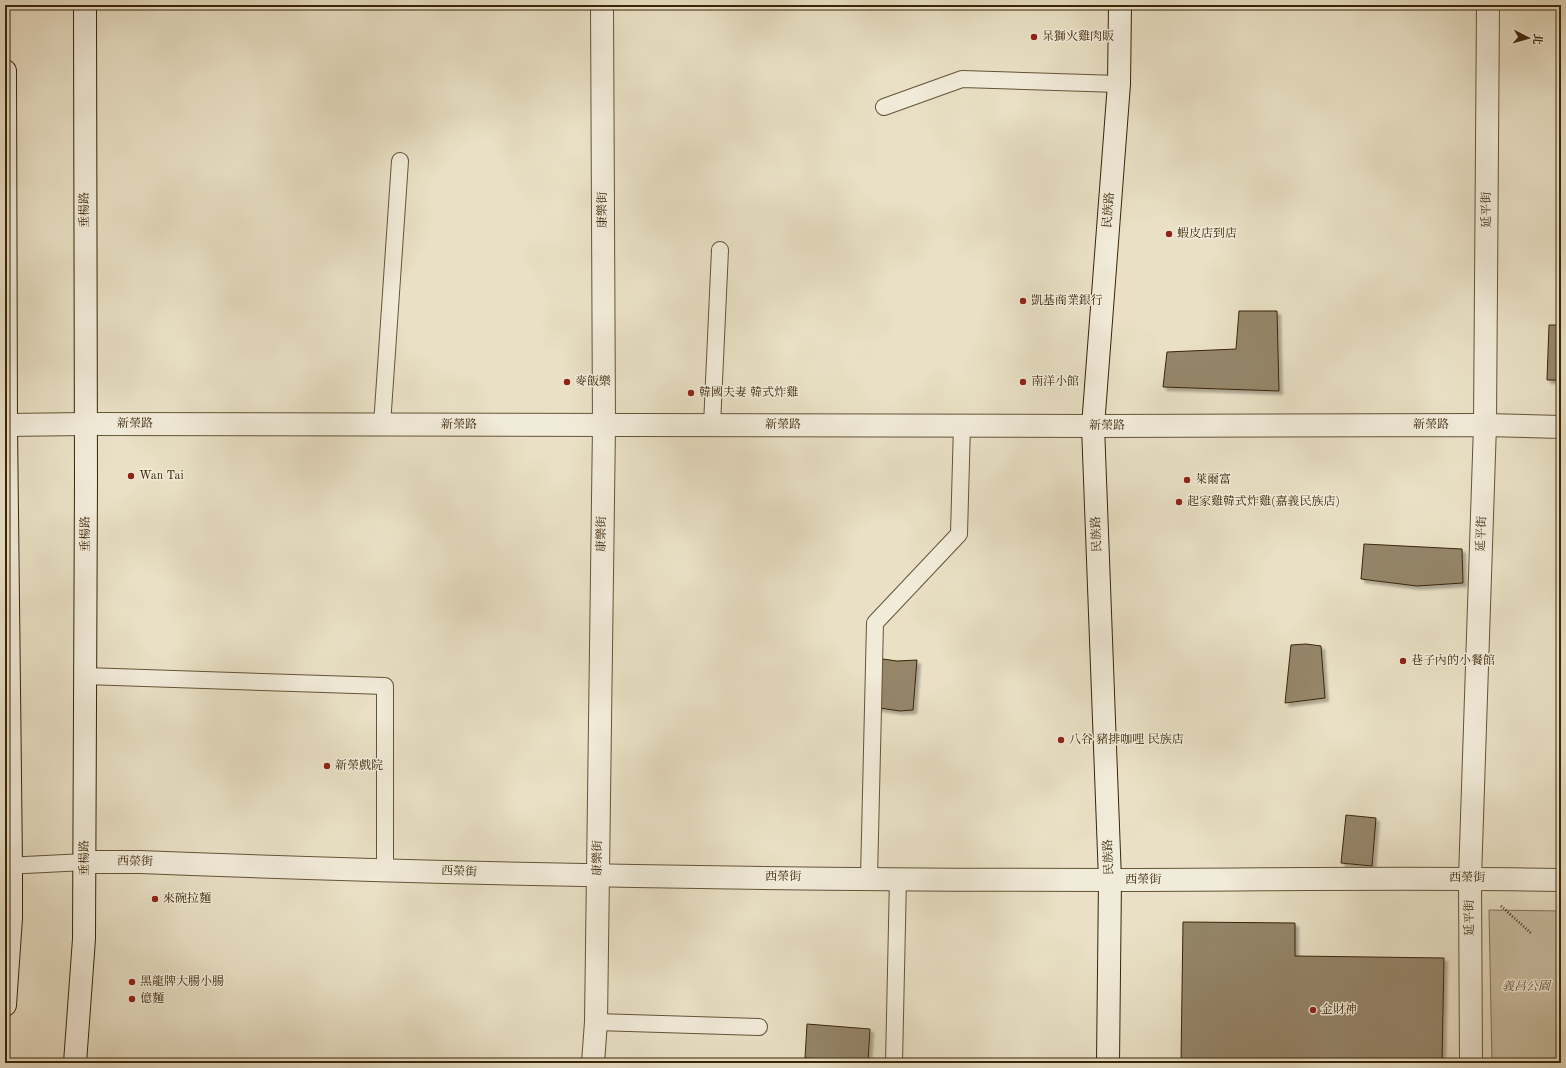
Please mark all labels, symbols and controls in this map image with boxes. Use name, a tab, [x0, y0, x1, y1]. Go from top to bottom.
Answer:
north arrow	[1508, 18, 1548, 58]
place label: 呆獅火雞肉販	[1042, 29, 1114, 43]
marker: 呆獅火雞肉販	[1029, 32, 1039, 42]
text: 北	[1530, 33, 1544, 45]
street label: 康樂街	[595, 191, 609, 228]
street label: 民族路	[1100, 191, 1116, 228]
street label: 延平街	[1479, 191, 1493, 228]
street label: 垂楊路	[77, 192, 91, 228]
place label: 蝦皮店到店	[1177, 226, 1237, 240]
marker: 蝦皮店到店	[1164, 229, 1174, 239]
place label: 凱基商業銀行	[1031, 293, 1103, 307]
marker: 凱基商業銀行	[1018, 296, 1028, 306]
place label: 麥飯樂	[575, 374, 611, 388]
place label: 南洋小館	[1031, 374, 1079, 388]
marker: 麥飯樂	[562, 377, 572, 387]
marker: 南洋小館	[1018, 377, 1028, 387]
place label: 韓國夫妻 韓式炸雞	[699, 385, 798, 399]
marker: 韓國夫妻 韓式炸雞	[686, 388, 696, 398]
street label: 新榮路	[117, 416, 153, 430]
street label: 新榮路	[441, 417, 477, 431]
street label: 新榮路	[765, 417, 801, 431]
street label: 新榮路	[1413, 417, 1449, 431]
street label: 新榮路	[1089, 418, 1125, 432]
place label: Wan Tai	[139, 470, 184, 482]
marker: Wan Tai	[126, 471, 136, 481]
place label: 萊爾富	[1195, 472, 1231, 486]
marker: 萊爾富	[1182, 475, 1192, 485]
place label: 起家雞韓式炸雞(嘉義民族店)	[1187, 494, 1340, 508]
marker: 起家雞韓式炸雞(嘉義民族店)	[1174, 497, 1184, 507]
street label: 康樂街	[594, 515, 608, 552]
street label: 延平街	[1473, 515, 1489, 552]
street label: 垂楊路	[78, 516, 92, 552]
street label: 民族路	[1088, 516, 1104, 552]
place label: 巷子內的小餐館	[1411, 653, 1495, 667]
marker: 巷子內的小餐館	[1398, 656, 1408, 666]
place label: 八谷 豬排咖哩 民族店	[1069, 732, 1184, 746]
marker: 八谷 豬排咖哩 民族店	[1056, 735, 1066, 745]
place label: 新榮戲院	[335, 758, 383, 772]
marker: 新榮戲院	[322, 761, 332, 771]
street label: 康樂街	[590, 839, 604, 876]
street label: 民族路	[1100, 839, 1116, 875]
street label: 垂楊路	[77, 840, 91, 876]
street label: 西榮街	[117, 855, 154, 868]
street label: 西榮街	[441, 864, 478, 879]
street label: 西榮街	[765, 870, 802, 883]
street label: 西榮街	[1449, 871, 1486, 884]
street label: 西榮街	[1125, 873, 1162, 886]
place label: 來碗拉麵	[163, 891, 211, 905]
marker: 來碗拉麵	[150, 894, 160, 904]
street label: 延平街	[1462, 899, 1476, 936]
place label: 黑龍牌大腸小腸	[140, 974, 224, 988]
marker: 黑龍牌大腸小腸	[127, 977, 137, 987]
park label: 義昌公園	[1502, 979, 1552, 993]
place label: 億麵	[140, 991, 164, 1005]
marker: 億麵	[127, 994, 137, 1004]
place label: 金財神	[1321, 1002, 1357, 1016]
marker: 金財神	[1308, 1005, 1318, 1015]

